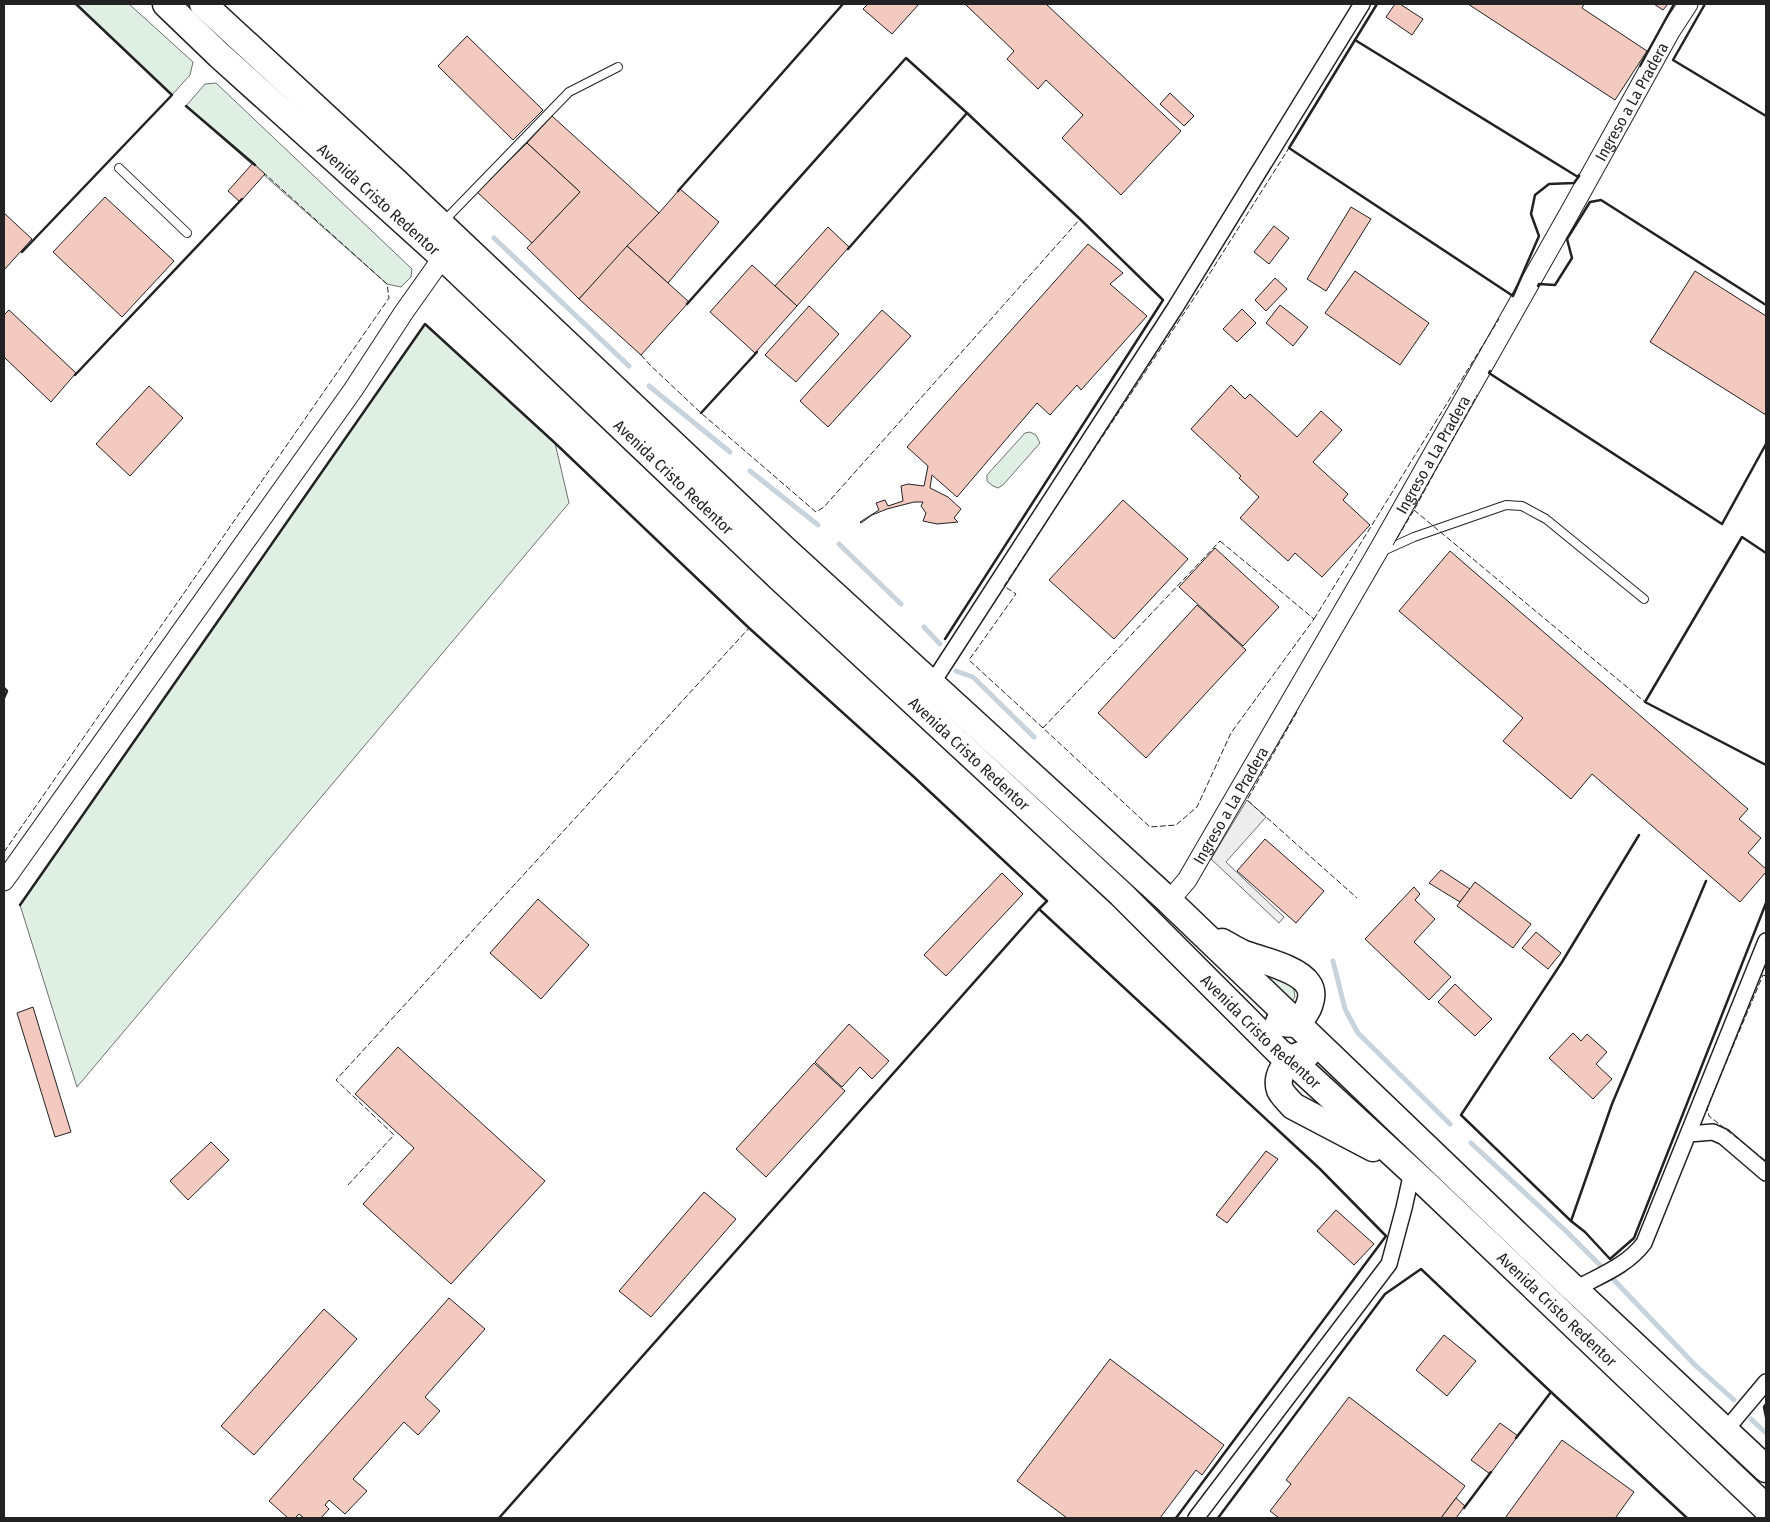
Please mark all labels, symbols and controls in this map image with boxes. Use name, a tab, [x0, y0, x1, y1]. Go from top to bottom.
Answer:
street label: Ingreso a La Pradera	[1591, 39, 1672, 164]
street label: Avenida Cristo Redentor	[314, 139, 444, 260]
street label: Ingreso a La Pradera	[1392, 392, 1474, 517]
street label: Avenida Cristo Redentor	[610, 416, 738, 539]
street label: Avenida Cristo Redentor	[905, 693, 1034, 815]
street label: Ingreso a La Pradera	[1189, 743, 1272, 868]
street label: Avenida Cristo Redentor	[1197, 970, 1325, 1093]
street label: Avenida Cristo Redentor	[1494, 1248, 1621, 1371]

